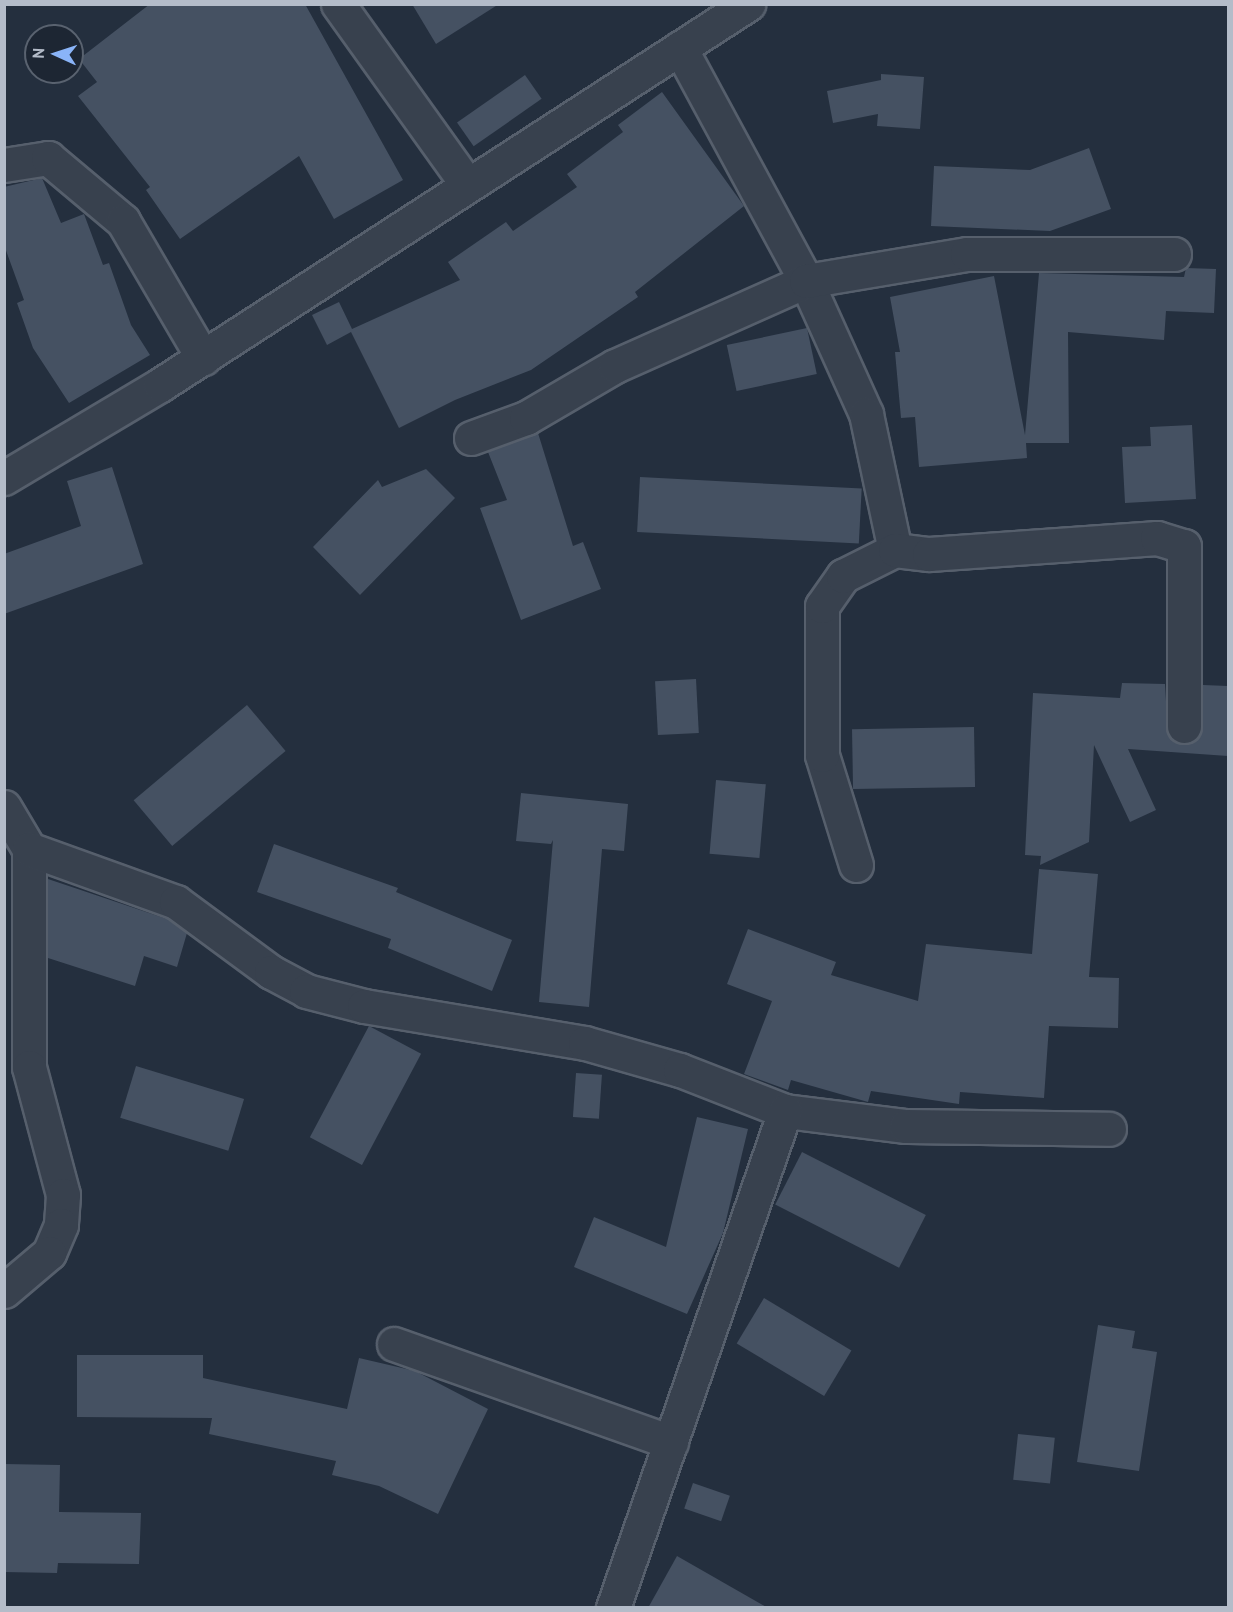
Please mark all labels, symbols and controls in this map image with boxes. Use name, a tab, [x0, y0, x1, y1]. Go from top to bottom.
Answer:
north arrow	[24, 24, 84, 84]
text: N	[28, 47, 48, 59]

